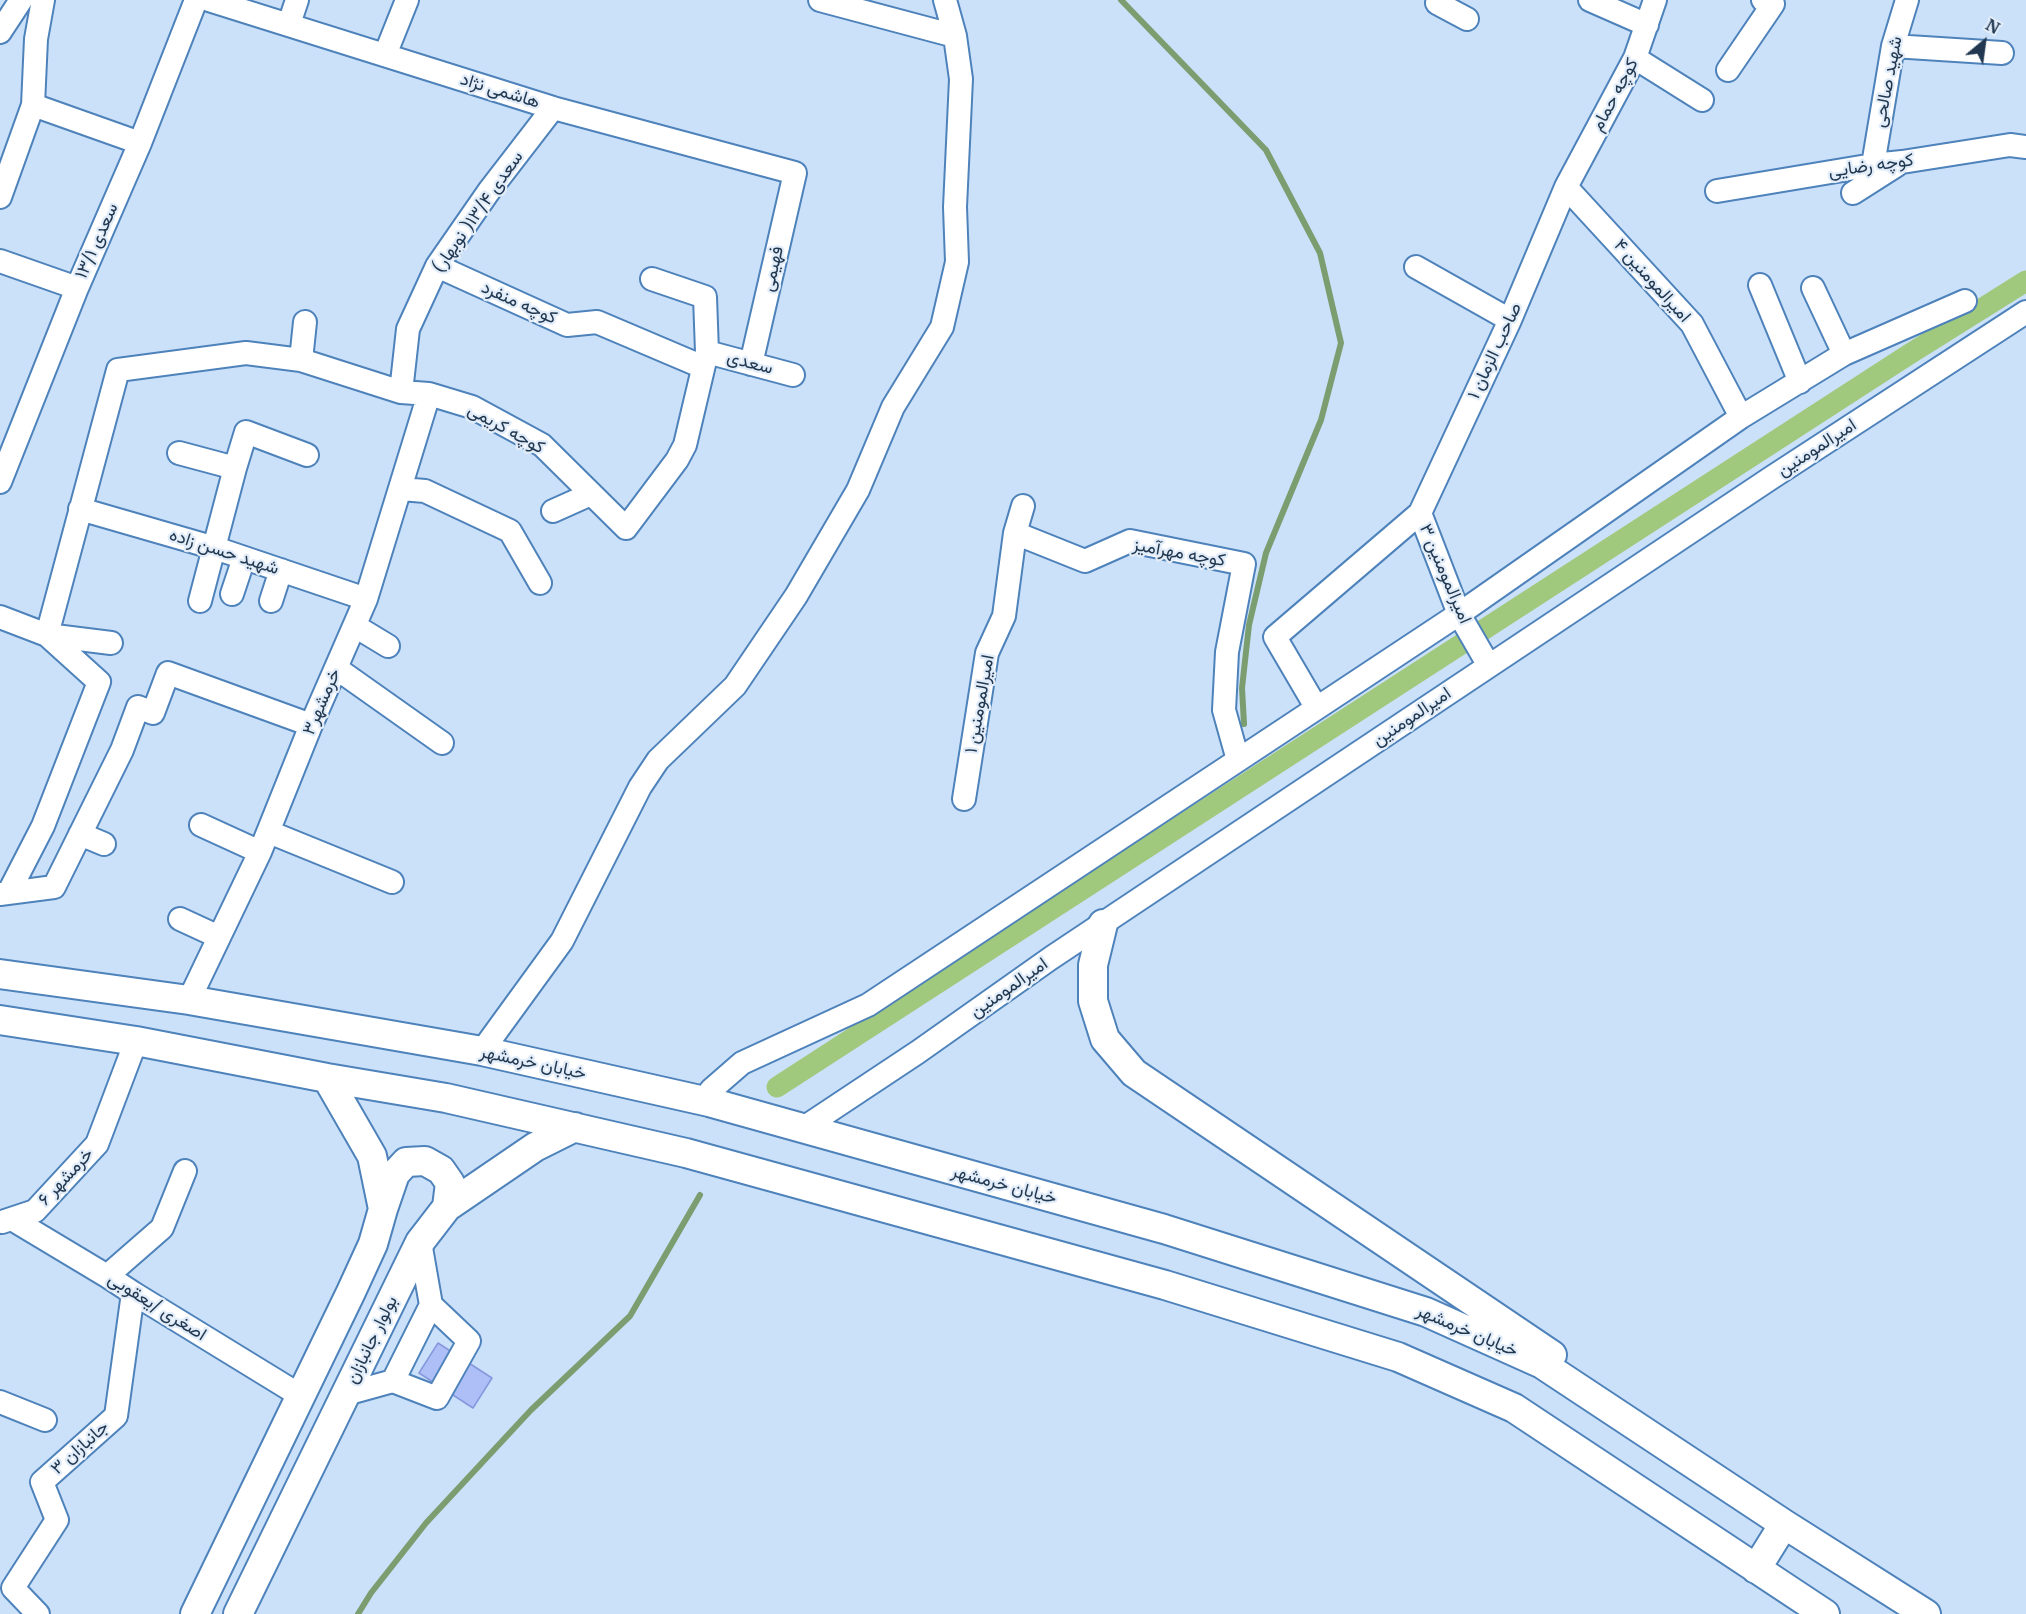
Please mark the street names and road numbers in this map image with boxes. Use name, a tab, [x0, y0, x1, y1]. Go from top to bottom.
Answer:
street label: شهید صالحی	[1869, 35, 1907, 129]
street label: کوچه حمام	[1587, 55, 1643, 135]
street label: هاشمی نژاد	[458, 69, 542, 113]
street label: سعدی ۱۳/۴( نوبهار)	[428, 147, 528, 277]
street label: کوچه رضایی	[1827, 149, 1915, 183]
street label: سعدی ۱۳/۱	[71, 200, 123, 282]
street label: امیرالمومنین ۴	[1609, 235, 1695, 327]
street label: فهیمی	[757, 244, 789, 294]
street label: کوچه منفرد	[478, 277, 560, 329]
street label: صاحب الزمان ۱	[1463, 299, 1527, 403]
street label: سعدی	[725, 347, 775, 379]
street label: کوچه کریمی	[464, 399, 548, 459]
street label: امیرالمومنین	[1773, 414, 1861, 482]
street label: امیرالمومنین ۳	[1414, 521, 1476, 627]
street label: شهید حسن زاده	[166, 524, 282, 580]
street label: کوچه مهرآمیز	[1131, 534, 1227, 572]
street label: امیرالمومنین ۱	[961, 653, 999, 755]
street label: خرمشهر۳	[298, 665, 346, 739]
street label: امیرالمومنین	[1369, 683, 1455, 751]
street label: امیرالمومنین	[966, 953, 1052, 1023]
street label: خیابان خرمشهر	[478, 1041, 588, 1085]
street label: خرمشهر ۶	[34, 1144, 98, 1210]
street label: خیابان خرمشهر	[949, 1161, 1059, 1209]
street label: اصغری /یعقوبی	[104, 1268, 210, 1346]
street label: بولوار جانبازان	[341, 1292, 403, 1388]
street label: خیابان خرمشهر	[1413, 1300, 1521, 1362]
street label: جانبازان ۳	[47, 1416, 113, 1480]

